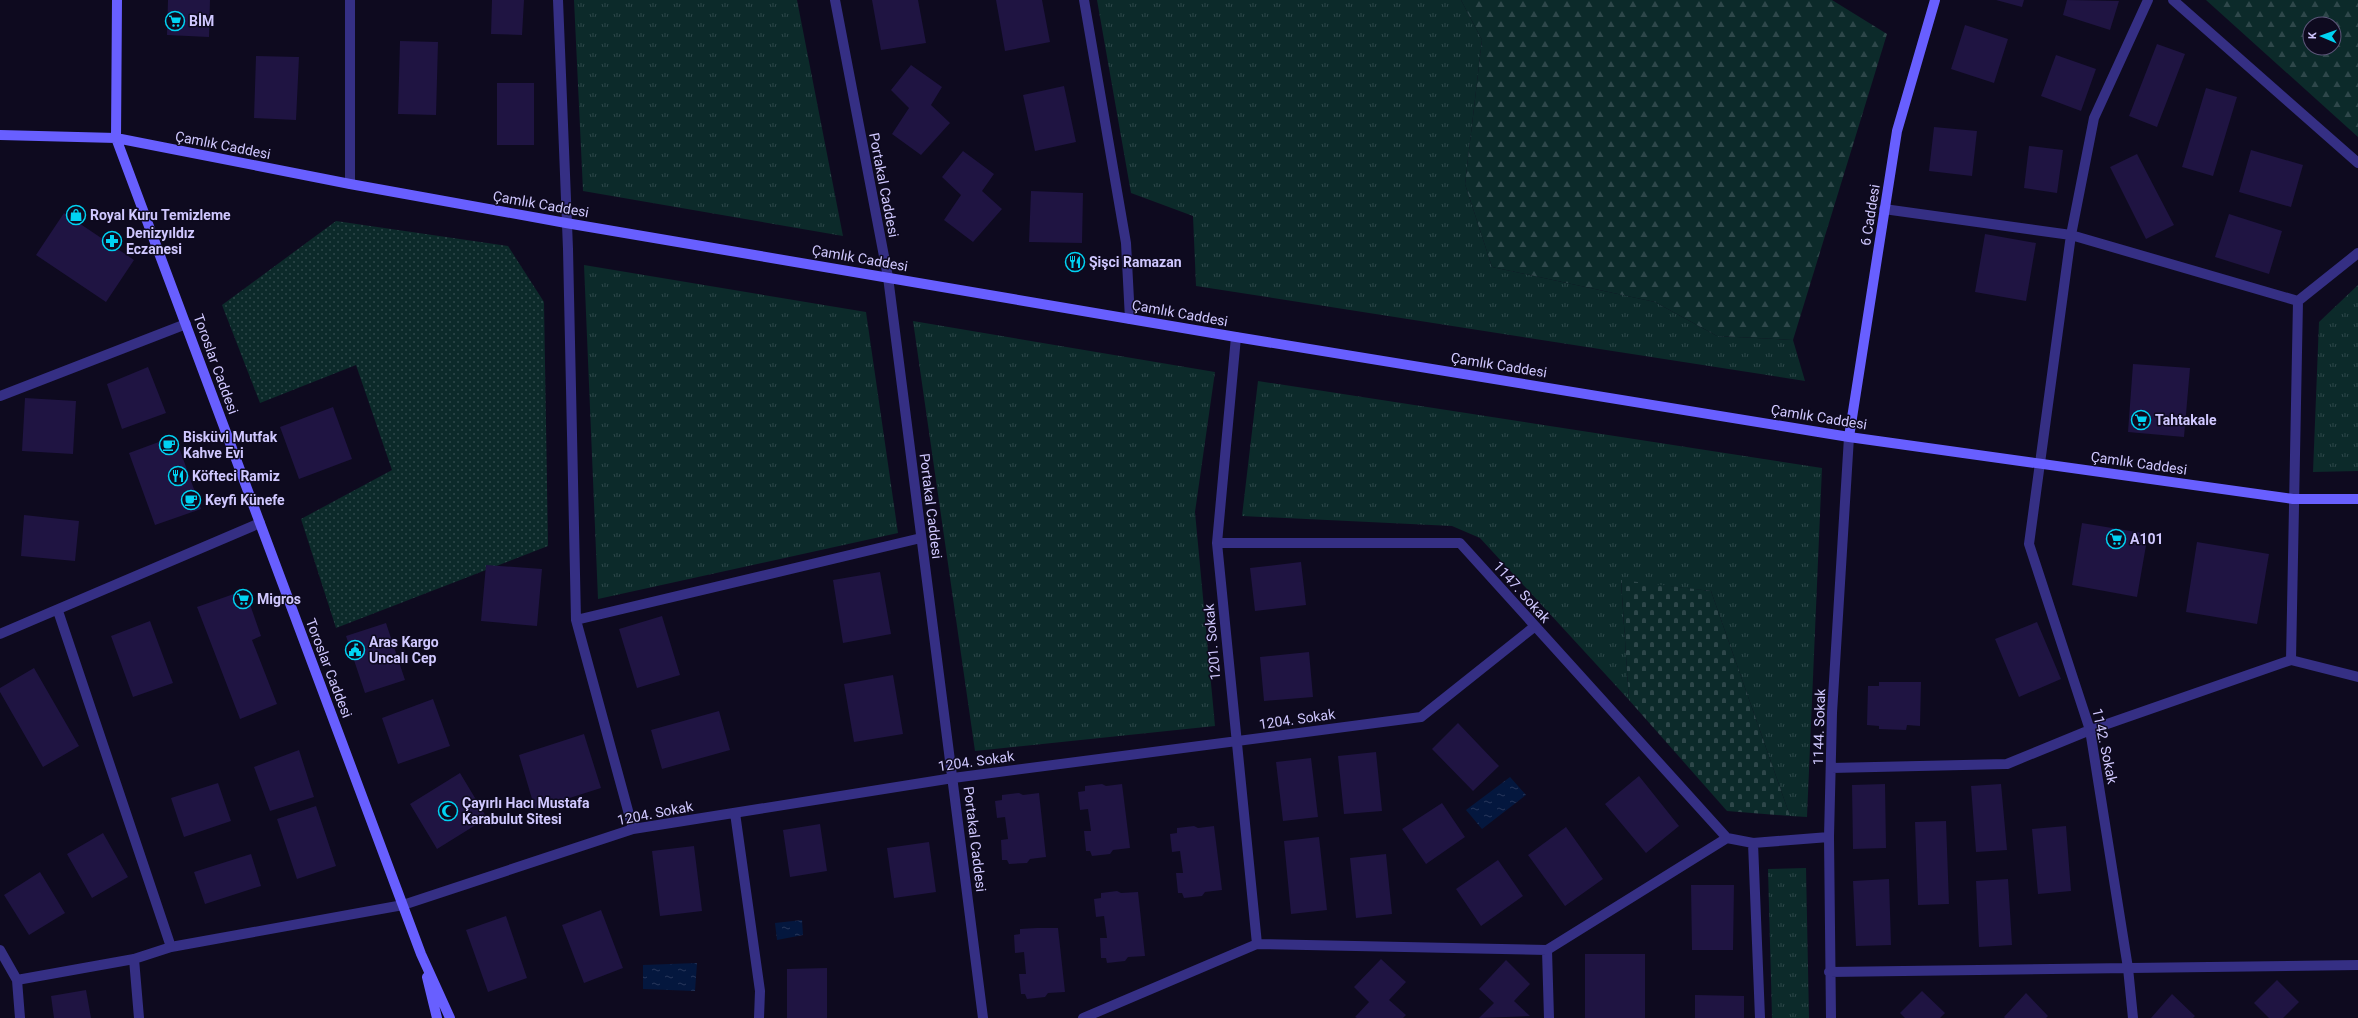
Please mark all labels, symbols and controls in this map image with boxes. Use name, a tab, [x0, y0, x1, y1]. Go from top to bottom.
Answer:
supermarket icon: BİM	[164, 10, 186, 32]
place label: BİM	[189, 13, 214, 29]
north arrow	[2302, 16, 2342, 56]
text: K	[2306, 31, 2319, 39]
street label: Çamlık Caddesi	[174, 128, 272, 162]
street label: Portakal Caddesi	[866, 131, 902, 239]
street label: 6 Caddesi	[1857, 183, 1883, 247]
street label: Çamlık Caddesi	[492, 188, 590, 220]
shop icon: Royal Kuru Temizleme	[65, 204, 87, 226]
place label: Royal Kuru Temizleme	[90, 207, 231, 223]
place label: Denizyıldız Eczanesi	[126, 225, 195, 257]
pharmacy icon: Denizyıldız Eczanesi	[101, 230, 123, 252]
street label: Çamlık Caddesi	[811, 242, 909, 274]
restaurant icon: Şişci Ramazan	[1064, 251, 1086, 273]
place label: Şişci Ramazan	[1089, 254, 1182, 270]
street label: Çamlık Caddesi	[1131, 297, 1229, 329]
street label: Toroslar Caddesi	[190, 312, 242, 416]
street label: Çamlık Caddesi	[1450, 350, 1548, 380]
street label: Çamlık Caddesi	[1770, 402, 1868, 432]
supermarket icon: Tahtakale	[2130, 409, 2152, 431]
place label: Tahtakale	[2155, 412, 2217, 428]
place label: Bisküvi Mutfak Kahve Evi	[183, 429, 278, 461]
cafe icon: Bisküvi Mutfak Kahve Evi	[158, 434, 180, 456]
street label: Çamlık Caddesi	[2090, 448, 2188, 478]
street label: Portakal Caddesi	[917, 452, 945, 560]
restaurant icon: Köfteci Ramiz	[167, 465, 189, 487]
place label: Köfteci Ramiz	[192, 468, 280, 484]
cafe icon: Keyfi Künefe	[180, 489, 202, 511]
place label: Keyfi Künefe	[205, 492, 285, 508]
supermarket icon: A101	[2105, 528, 2127, 550]
place label: A101	[2130, 531, 2164, 547]
street label: 1147. Sokak	[1490, 558, 1554, 627]
supermarket icon: Migros	[232, 588, 254, 610]
place label: Migros	[257, 591, 301, 607]
street label: 1201. Sokak	[1201, 602, 1223, 681]
street label: Toroslar Caddesi	[303, 616, 355, 720]
place label: Aras Kargo Uncalı Cep	[369, 634, 439, 666]
public building icon: Aras Kargo Uncalı Cep	[344, 639, 366, 661]
street label: 1144. Sokak	[1810, 687, 1828, 766]
street label: 1204. Sokak	[1258, 706, 1337, 732]
street label: 1142. Sokak	[2089, 707, 2121, 786]
street label: 1204. Sokak	[937, 748, 1016, 774]
street label: Portakal Caddesi	[961, 785, 989, 893]
place label: Çayırlı Hacı Mustafa Karabulut Sitesi	[462, 795, 590, 827]
street label: 1204. Sokak	[616, 798, 695, 828]
mosque icon: Çayırlı Hacı Mustafa Karabulut Sitesi	[437, 800, 459, 822]

